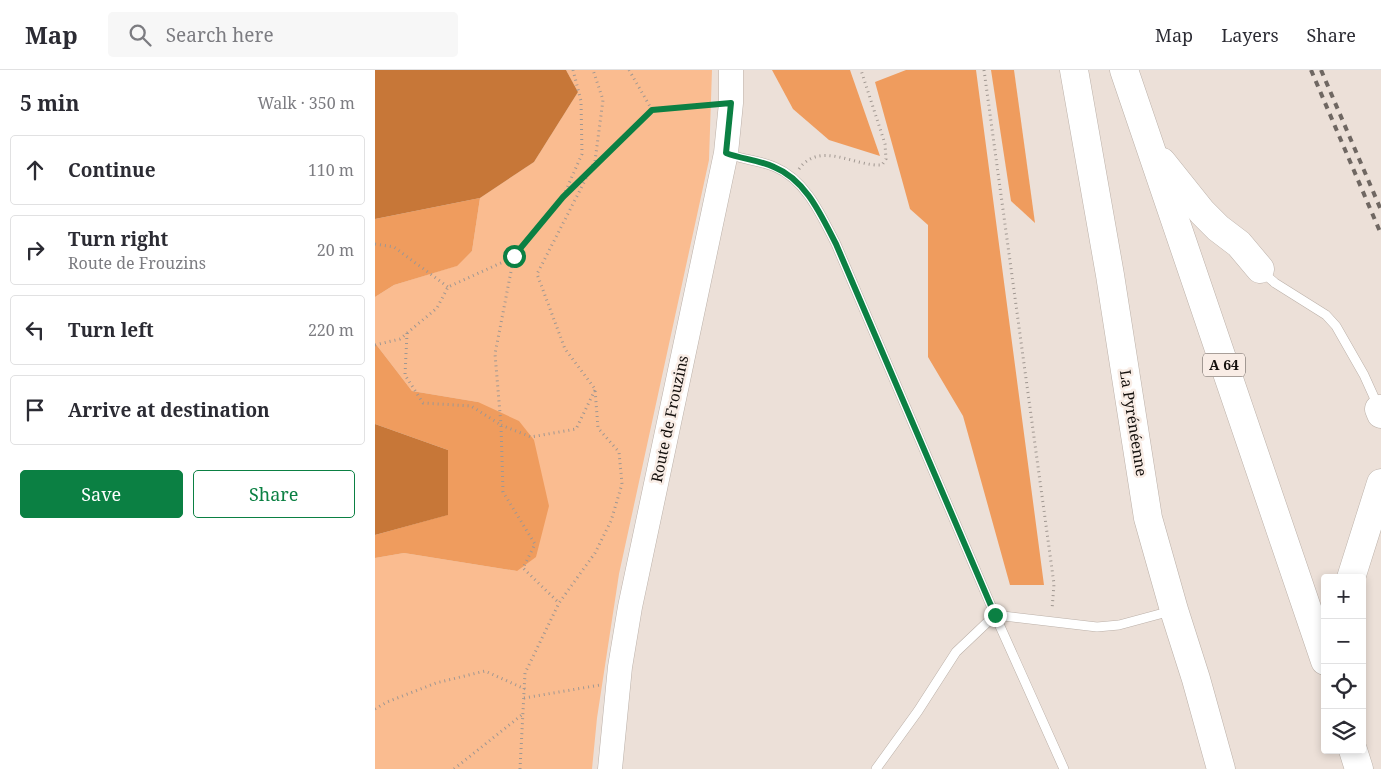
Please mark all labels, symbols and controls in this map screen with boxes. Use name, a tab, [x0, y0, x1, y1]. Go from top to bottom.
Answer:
search box	[108, 12, 458, 57]
text: Map	[25, 18, 78, 51]
icon: search	[126, 21, 154, 49]
text: Search here	[166, 22, 274, 48]
text: Map	[1155, 23, 1193, 47]
text: Layers	[1221, 23, 1279, 47]
text: Share	[1307, 23, 1356, 47]
text: 5 min	[20, 89, 79, 117]
text: Walk · 350 m	[258, 92, 355, 114]
icon: ahead	[21, 156, 49, 184]
text: Continue	[68, 157, 156, 183]
text: 110 m	[308, 159, 354, 181]
text: Turn right	[68, 226, 168, 252]
icon: right	[21, 236, 49, 264]
text: 20 m	[317, 239, 354, 261]
route start	[503, 245, 526, 268]
text: Route de Frouzins	[68, 252, 206, 274]
icon: left	[21, 316, 49, 344]
text: Turn left	[68, 317, 154, 343]
text: 220 m	[308, 319, 354, 341]
street label: Route de Frouzins	[646, 353, 692, 484]
road number: A 64	[1203, 354, 1245, 376]
street label: La Pyrénéenne	[1116, 368, 1152, 477]
icon: arrive	[21, 396, 49, 424]
text: Arrive at destination	[68, 397, 270, 423]
button: Save	[20, 470, 183, 518]
button: Share	[193, 470, 355, 518]
map controls	[1321, 574, 1366, 754]
button: +	[1321, 574, 1366, 619]
route end	[984, 604, 1007, 627]
button: −	[1321, 619, 1366, 664]
button: locate	[1321, 664, 1366, 709]
button: layers	[1321, 709, 1366, 754]

